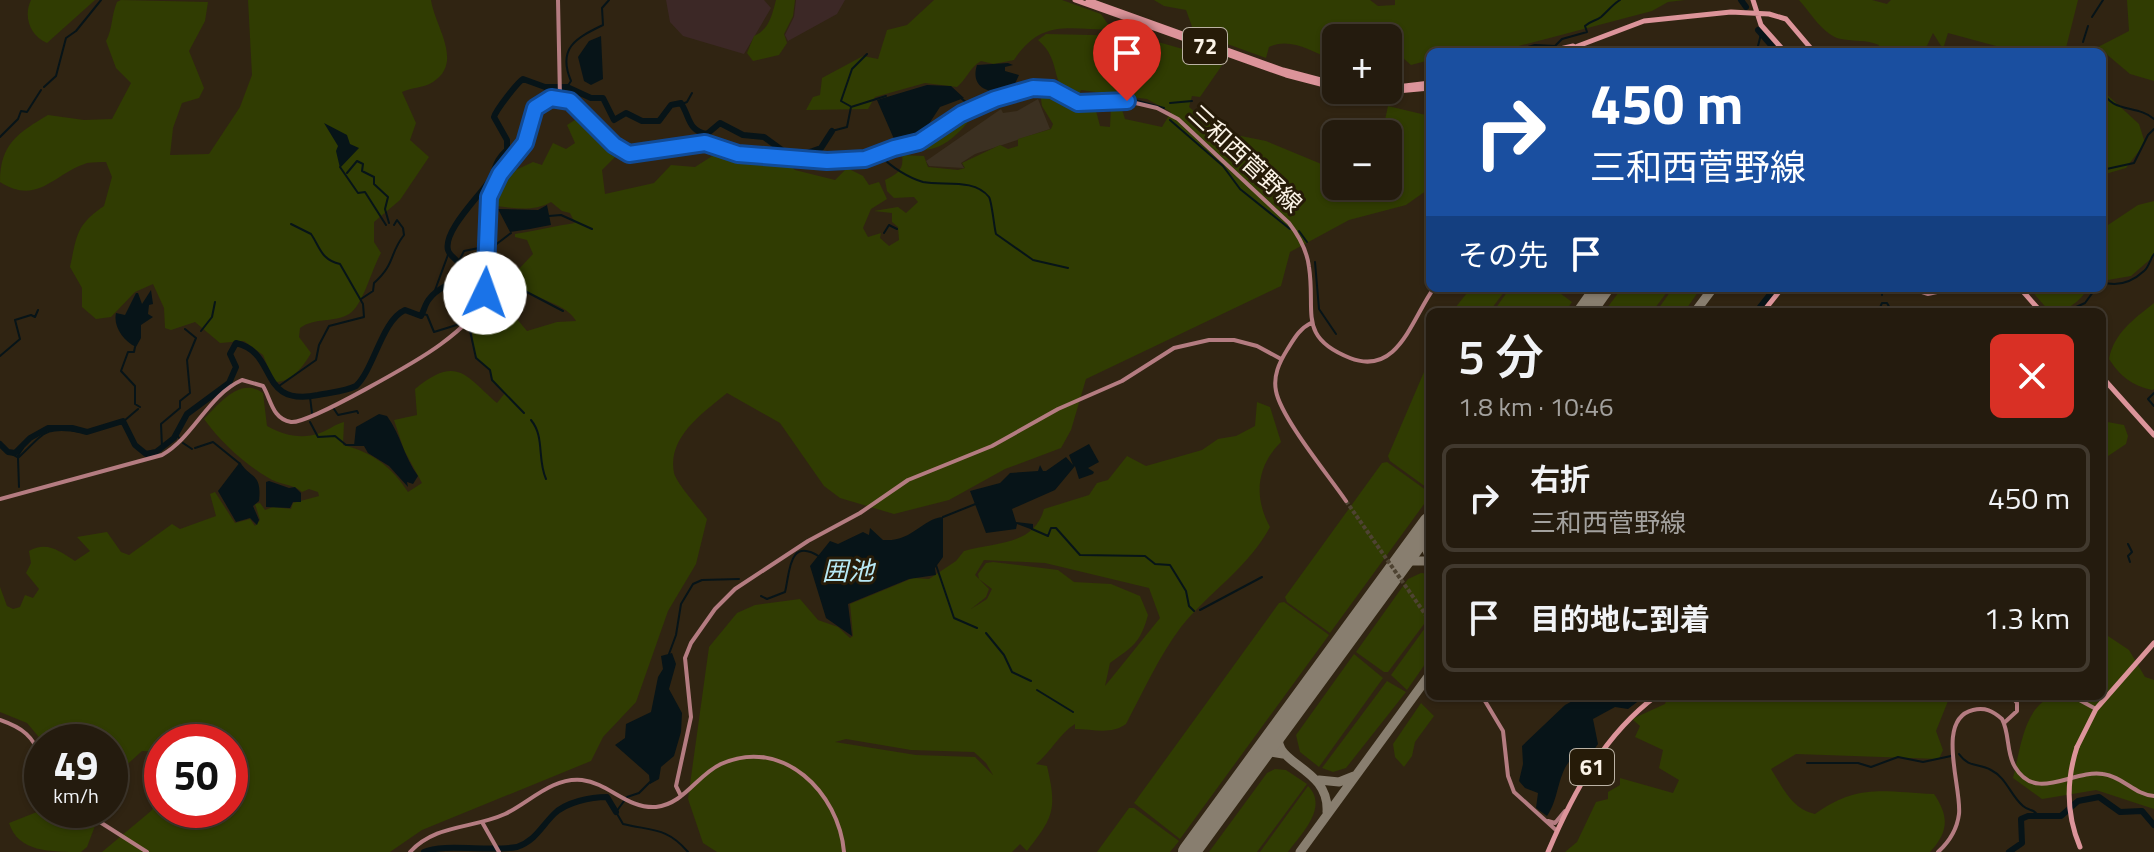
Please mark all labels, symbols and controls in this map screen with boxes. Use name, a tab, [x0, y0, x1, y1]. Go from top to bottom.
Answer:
pin	[1093, 19, 1161, 101]
map controls	[1322, 24, 1402, 200]
button: +	[1322, 24, 1402, 104]
road number: 72	[1183, 28, 1227, 64]
icon: arrive	[1105, 31, 1149, 75]
text: 450 m	[1590, 61, 1743, 146]
icon: right	[1458, 80, 1562, 184]
street label: 三和西菅野線	[1181, 96, 1311, 221]
button: −	[1322, 120, 1402, 200]
text: 三和西菅野線	[1590, 139, 1806, 194]
text: その先	[1458, 232, 1548, 278]
icon: arrive	[1564, 232, 1608, 276]
position arrow	[443, 251, 527, 335]
text: 5 分	[1458, 320, 1543, 393]
button: close	[1990, 334, 2074, 418]
text: 1.8 km · 10:46	[1458, 387, 1614, 426]
text: 右折	[1530, 456, 1590, 502]
text: 450 m	[1988, 475, 2070, 521]
icon: right	[1462, 476, 1506, 520]
text: 三和西菅野線	[1530, 503, 1686, 542]
water label: 囲池	[822, 551, 877, 590]
text: 1.3 km	[1984, 595, 2070, 641]
icon: arrive	[1462, 596, 1506, 640]
text: 目的地に到着	[1530, 596, 1710, 642]
speed limit sign: 50	[144, 724, 248, 828]
text: 49	[54, 735, 98, 796]
road number: 61	[1570, 749, 1614, 785]
text: km/h	[53, 780, 99, 811]

